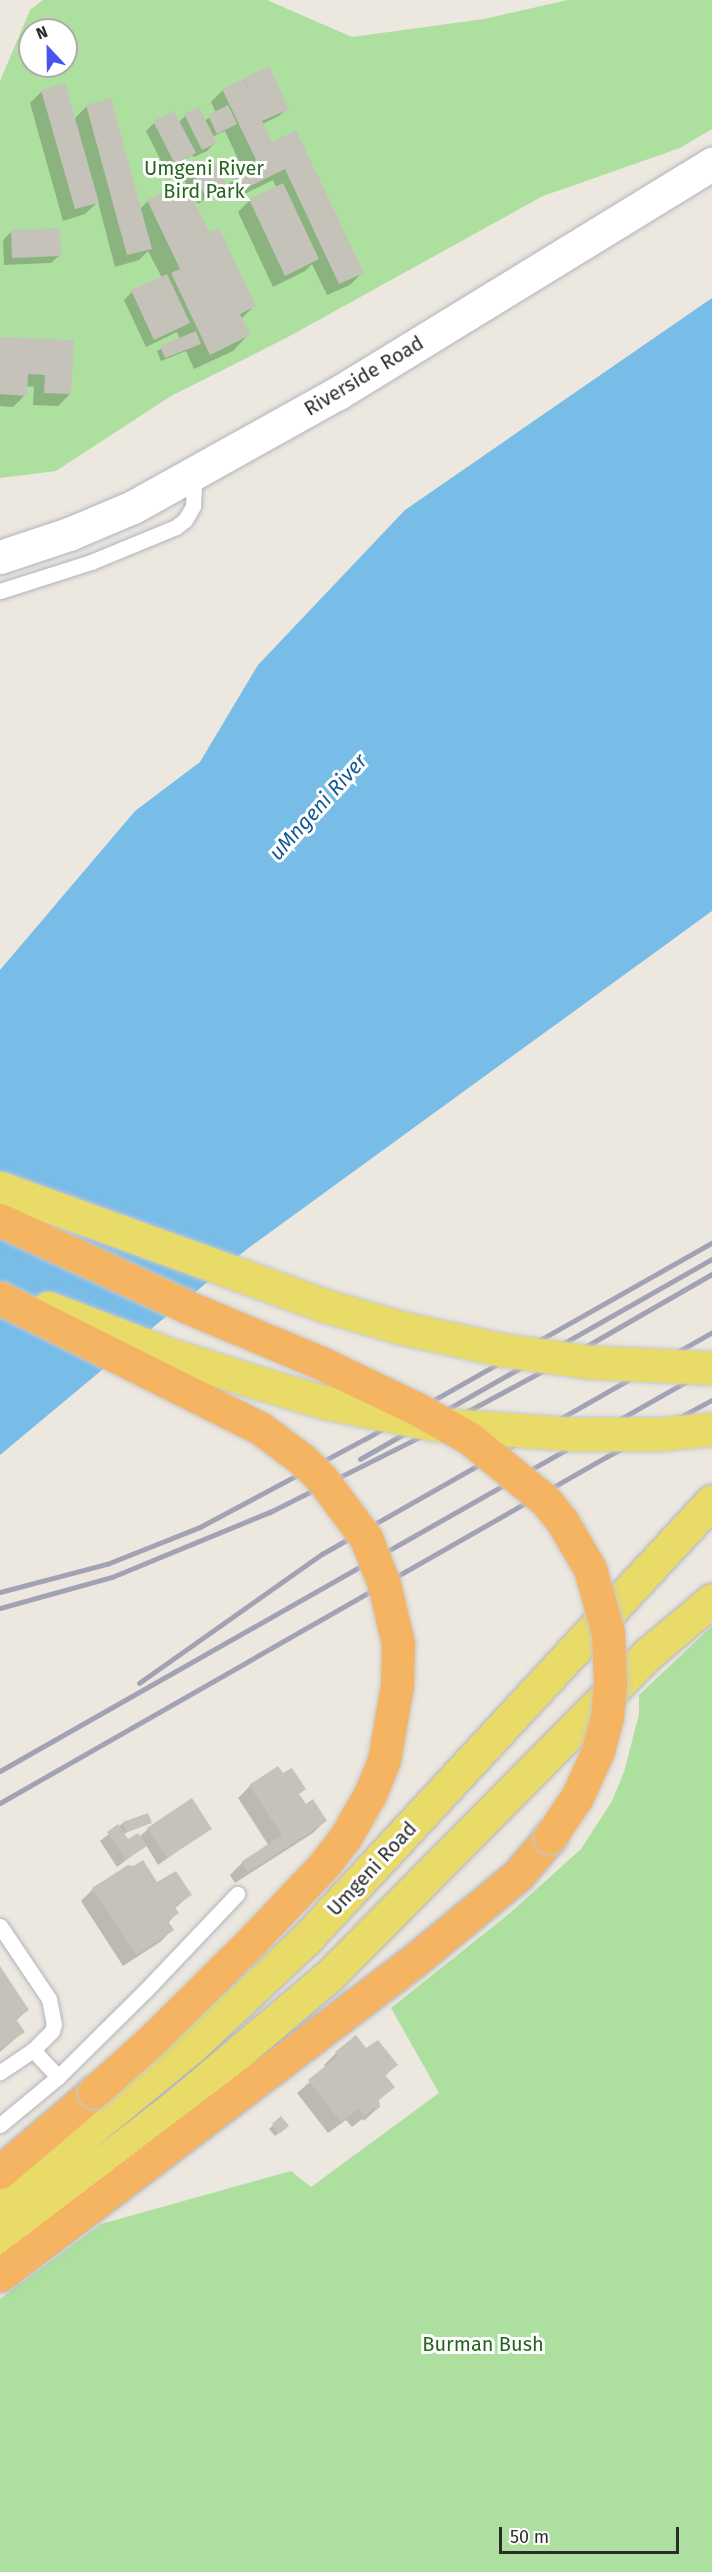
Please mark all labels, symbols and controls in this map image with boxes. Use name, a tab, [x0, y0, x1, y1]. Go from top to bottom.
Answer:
north arrow	[18, 18, 78, 78]
text: N	[33, 22, 50, 43]
park label: Umgeni River Bird Park	[144, 156, 264, 203]
street label: Riverside Road	[300, 331, 428, 421]
water label: uMngeni River	[264, 749, 372, 865]
street label: Umgeni Road	[322, 1817, 422, 1921]
park label: Burman Bush	[422, 2332, 544, 2356]
scale bar	[502, 2515, 682, 2553]
text: 50 m	[510, 2526, 549, 2548]

